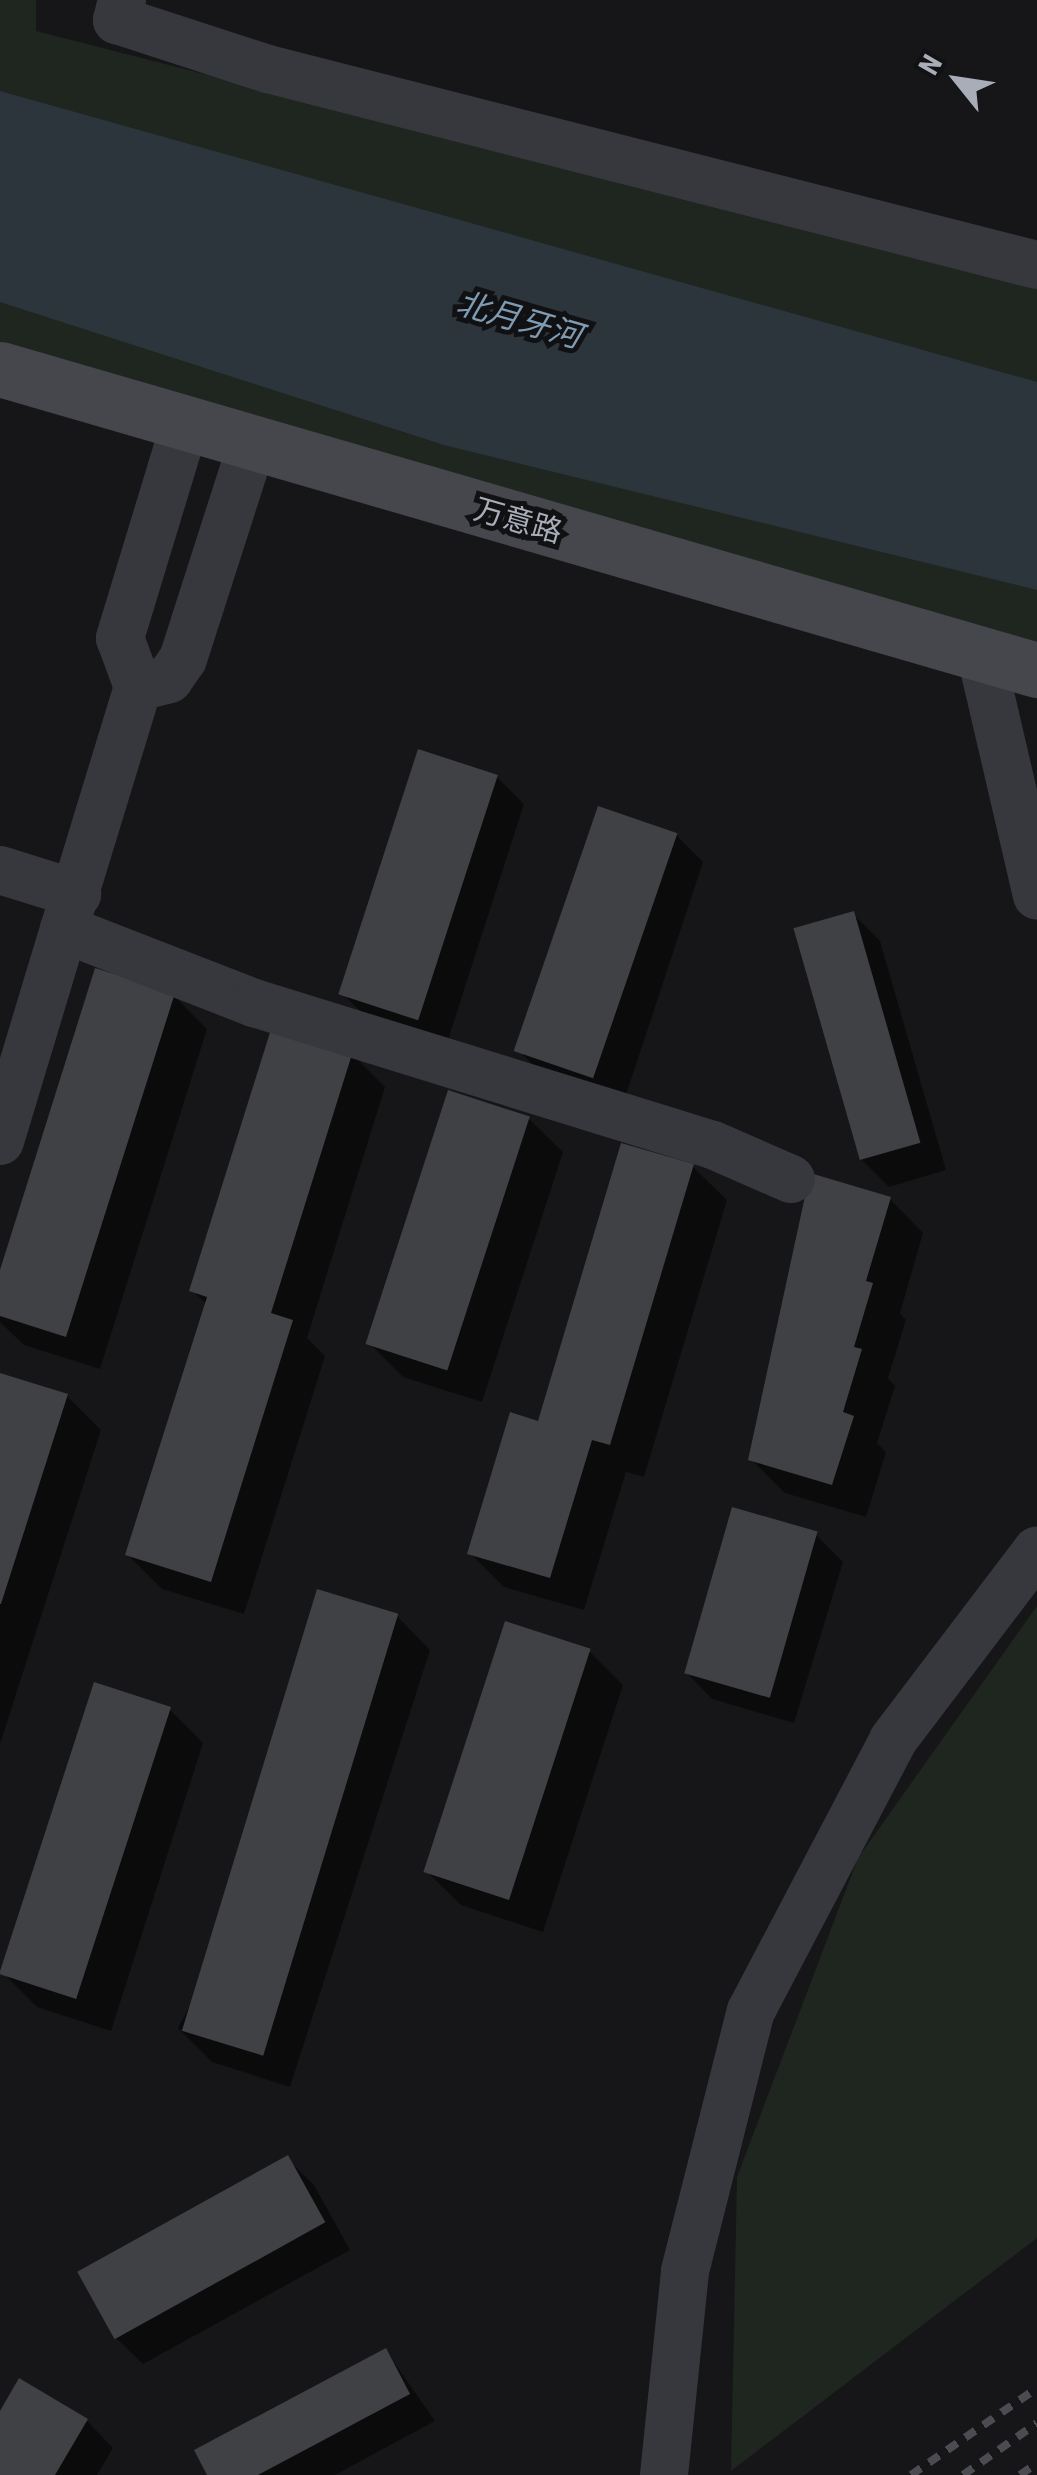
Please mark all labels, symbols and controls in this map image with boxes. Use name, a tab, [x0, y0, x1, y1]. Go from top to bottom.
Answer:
north arrow	[907, 30, 1007, 130]
text: N	[912, 49, 949, 80]
water label: 北月牙河	[452, 284, 586, 356]
street label: 万意路	[470, 491, 566, 551]

